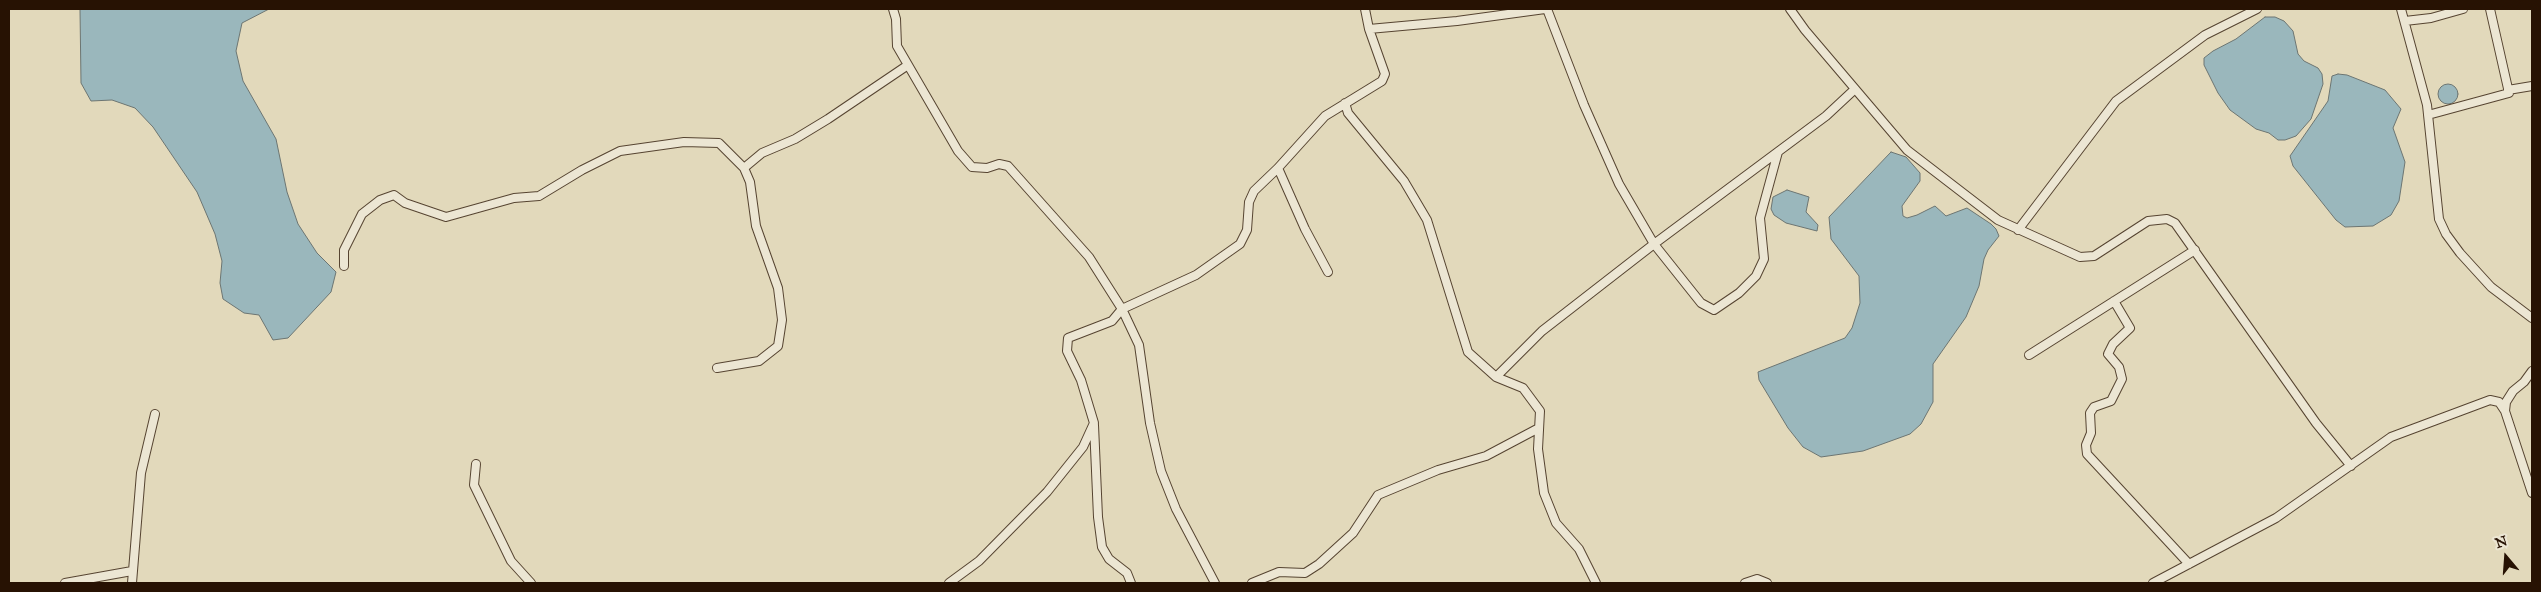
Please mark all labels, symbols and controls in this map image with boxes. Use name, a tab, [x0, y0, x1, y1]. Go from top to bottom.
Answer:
north arrow	[2481, 532, 2531, 582]
text: N	[2493, 532, 2509, 552]

